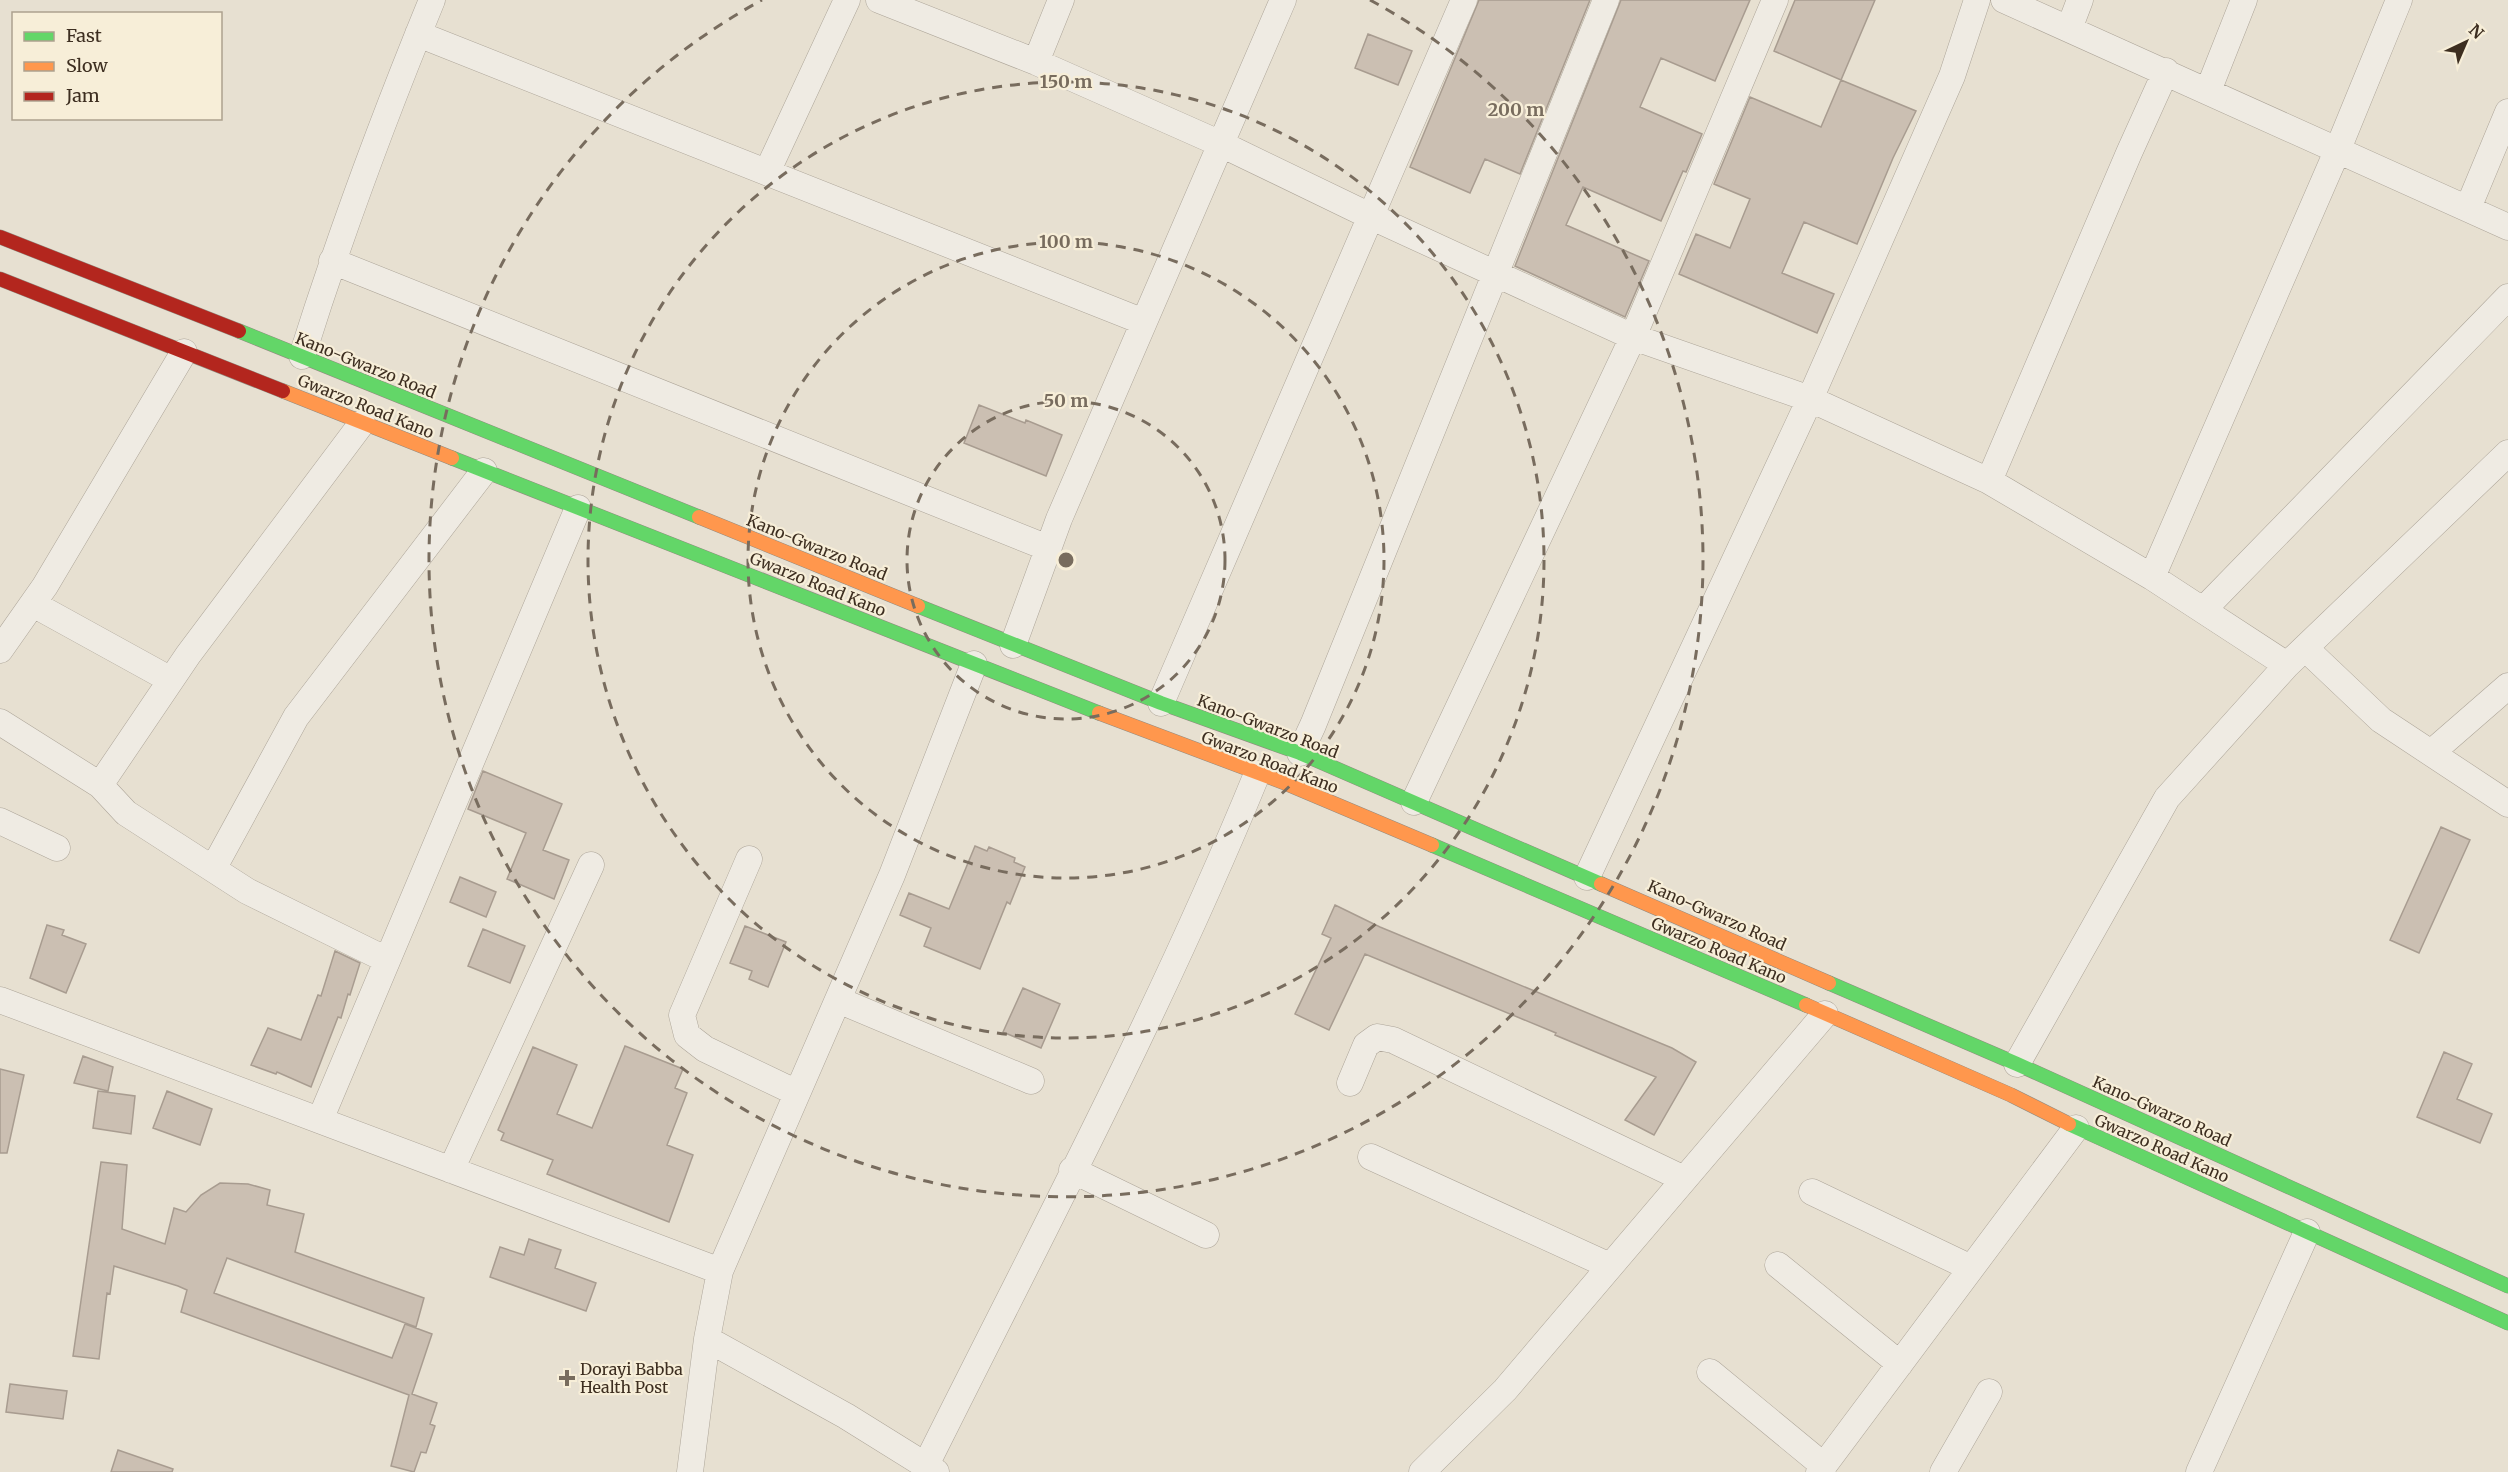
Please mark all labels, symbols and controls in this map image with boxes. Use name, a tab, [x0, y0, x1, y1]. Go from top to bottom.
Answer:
legend	[12, 12, 222, 120]
north arrow	[2436, 12, 2496, 72]
text: N	[2465, 20, 2488, 43]
text: Fast	[66, 24, 102, 47]
text: Slow	[66, 54, 109, 77]
text: 150 m	[1040, 70, 1092, 93]
text: Jam	[65, 84, 100, 107]
text: 200 m	[1488, 98, 1544, 121]
text: 100 m	[1039, 230, 1093, 253]
street label: Kano-Gwarzo Road	[293, 328, 439, 402]
street label: Gwarzo Road Kano	[295, 370, 437, 442]
text: 50 m	[1044, 389, 1088, 412]
street label: Kano-Gwarzo Road	[744, 510, 890, 584]
street label: Gwarzo Road Kano	[747, 548, 889, 620]
centre of rings	[1056, 550, 1076, 570]
street label: Kano-Gwarzo Road	[1195, 690, 1342, 762]
street label: Gwarzo Road Kano	[1199, 727, 1341, 797]
street label: Kano-Gwarzo Road	[1645, 875, 1790, 955]
street label: Gwarzo Road Kano	[1648, 912, 1790, 988]
street label: Kano-Gwarzo Road	[2090, 1071, 2235, 1151]
street label: Gwarzo Road Kano	[2092, 1109, 2232, 1187]
place label: Dorayi Babba Health Post	[580, 1359, 683, 1397]
marker: Dorayi Babba Health Post	[558, 1369, 576, 1387]

